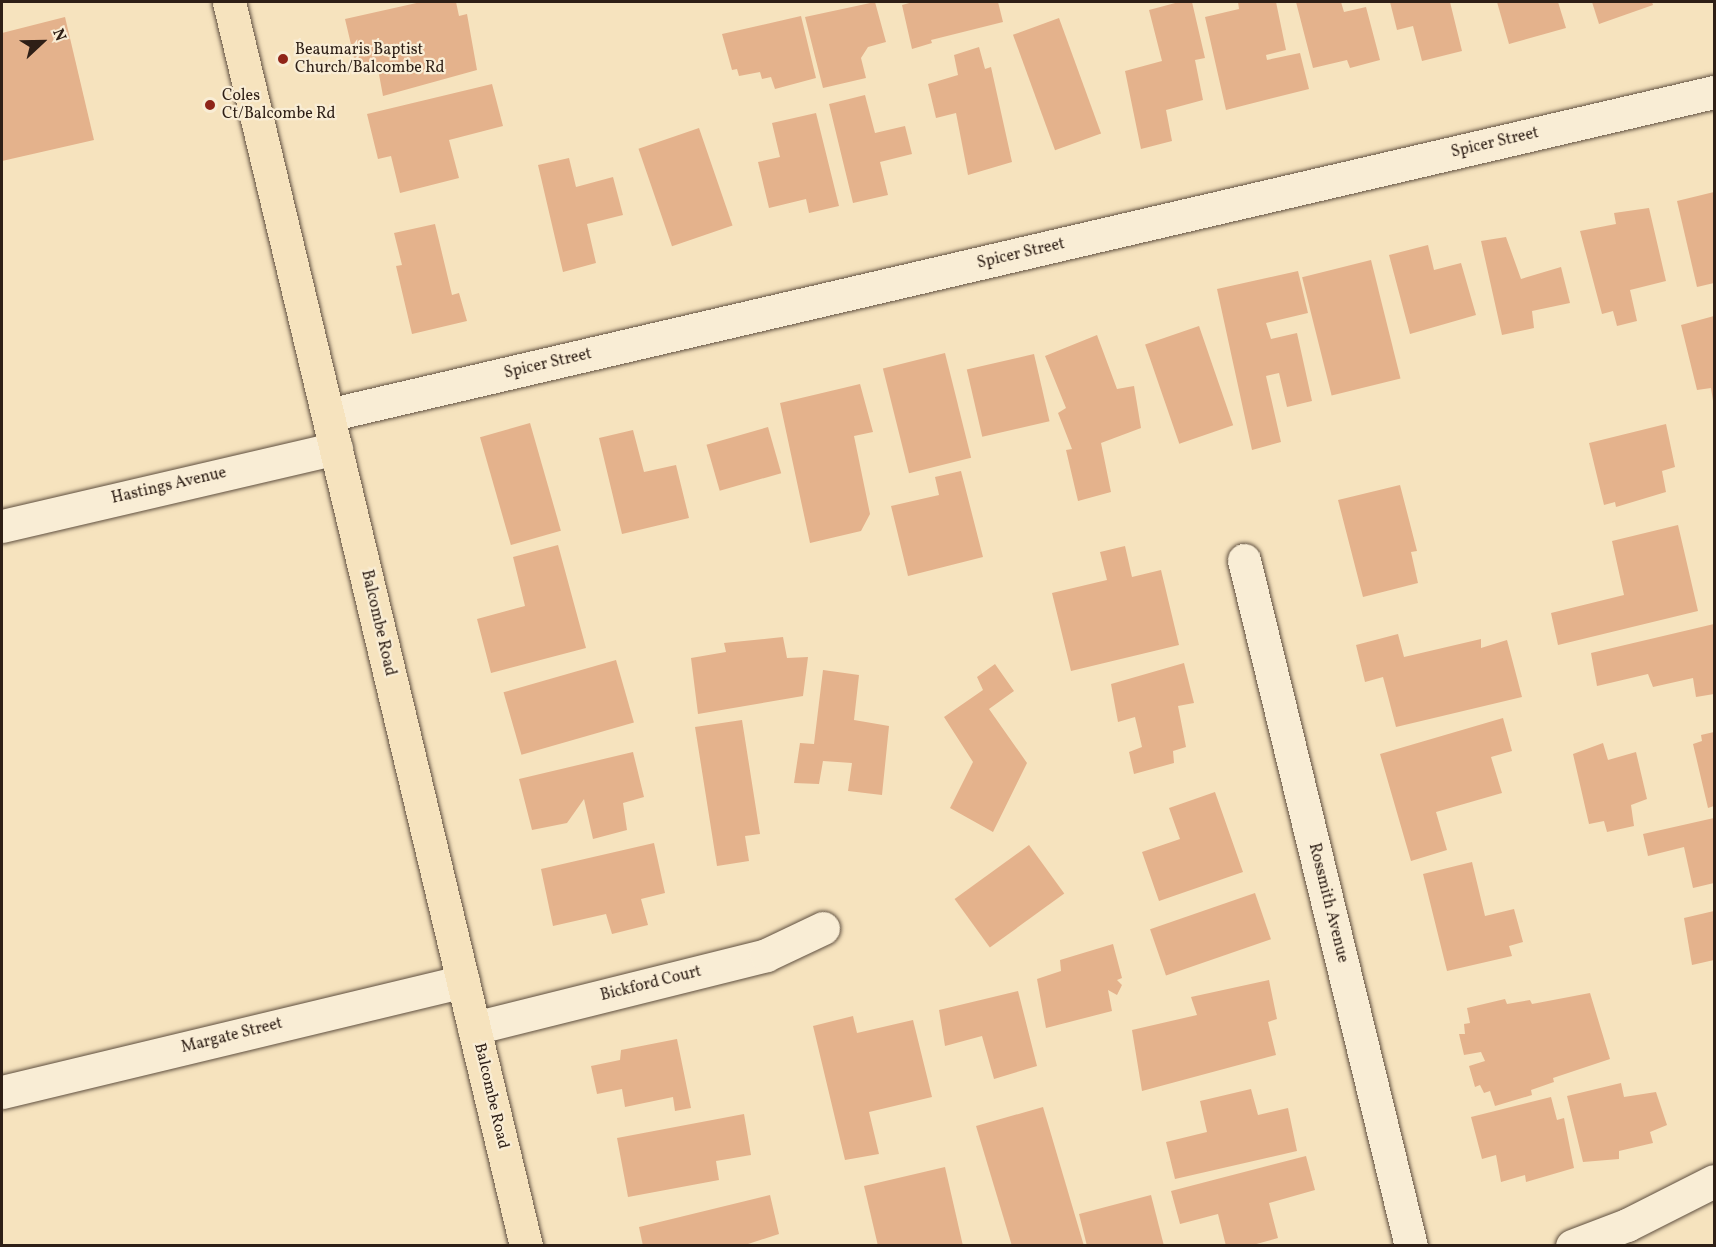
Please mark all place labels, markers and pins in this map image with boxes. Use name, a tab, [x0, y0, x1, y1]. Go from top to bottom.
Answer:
place label: Beaumaris Baptist Church/Balcombe Rd	[295, 40, 445, 78]
marker: Beaumaris Baptist Church/Balcombe Rd	[276, 52, 290, 66]
place label: Coles Ct/Balcombe Rd	[222, 86, 336, 124]
marker: Coles Ct/Balcombe Rd	[203, 98, 217, 112]

